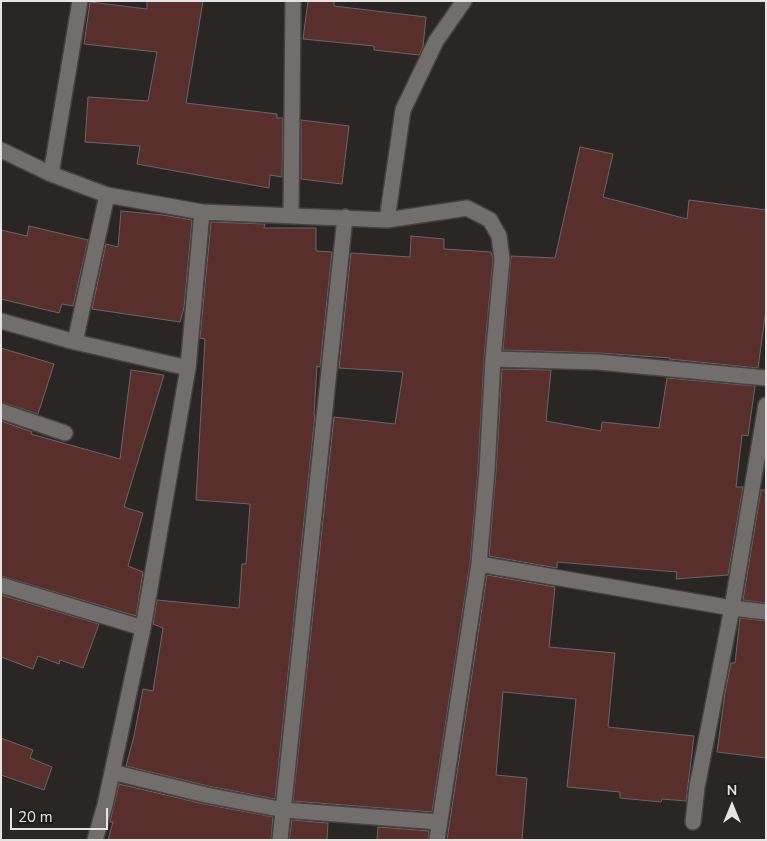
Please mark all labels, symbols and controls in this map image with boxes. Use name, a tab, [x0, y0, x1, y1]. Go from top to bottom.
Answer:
north arrow	[707, 781, 757, 831]
text: N	[727, 781, 737, 800]
scale bar	[12, 798, 110, 830]
text: 20 m	[18, 807, 53, 827]

